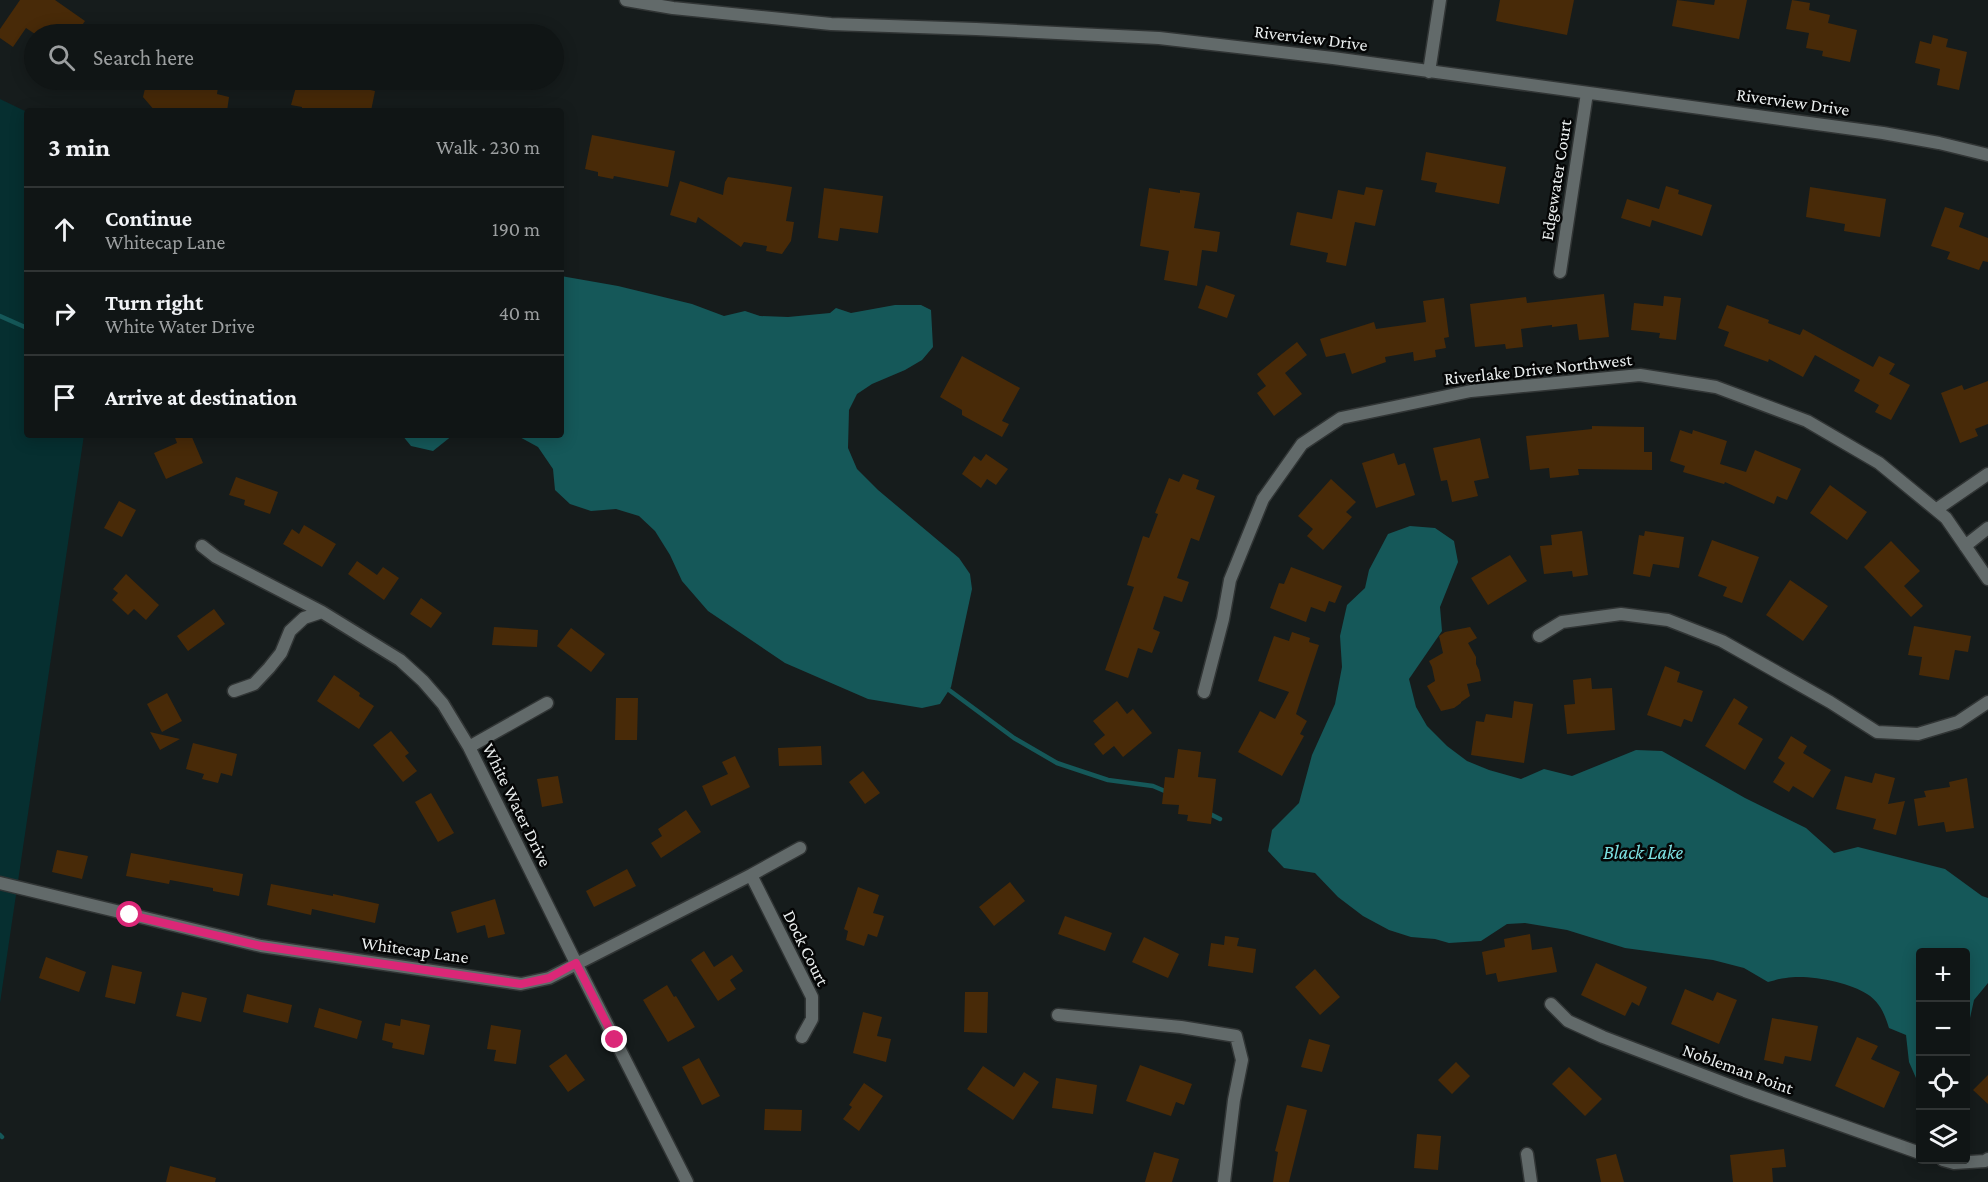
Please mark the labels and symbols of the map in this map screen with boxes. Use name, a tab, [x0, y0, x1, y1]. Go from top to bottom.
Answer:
street label: Riverview Drive	[1253, 21, 1369, 55]
street label: Riverview Drive	[1735, 84, 1851, 120]
street label: Edgewater Court	[1537, 117, 1576, 242]
street label: Riverlake Drive Northwest	[1443, 349, 1634, 389]
street label: White Water Drive	[478, 740, 556, 870]
water label: Black Lake	[1603, 841, 1684, 863]
route start	[116, 901, 142, 927]
street label: Dock Court	[779, 907, 833, 990]
street label: Whitecap Lane	[360, 933, 470, 967]
route end	[601, 1026, 627, 1052]
street label: Nobleman Point	[1680, 1040, 1797, 1099]

